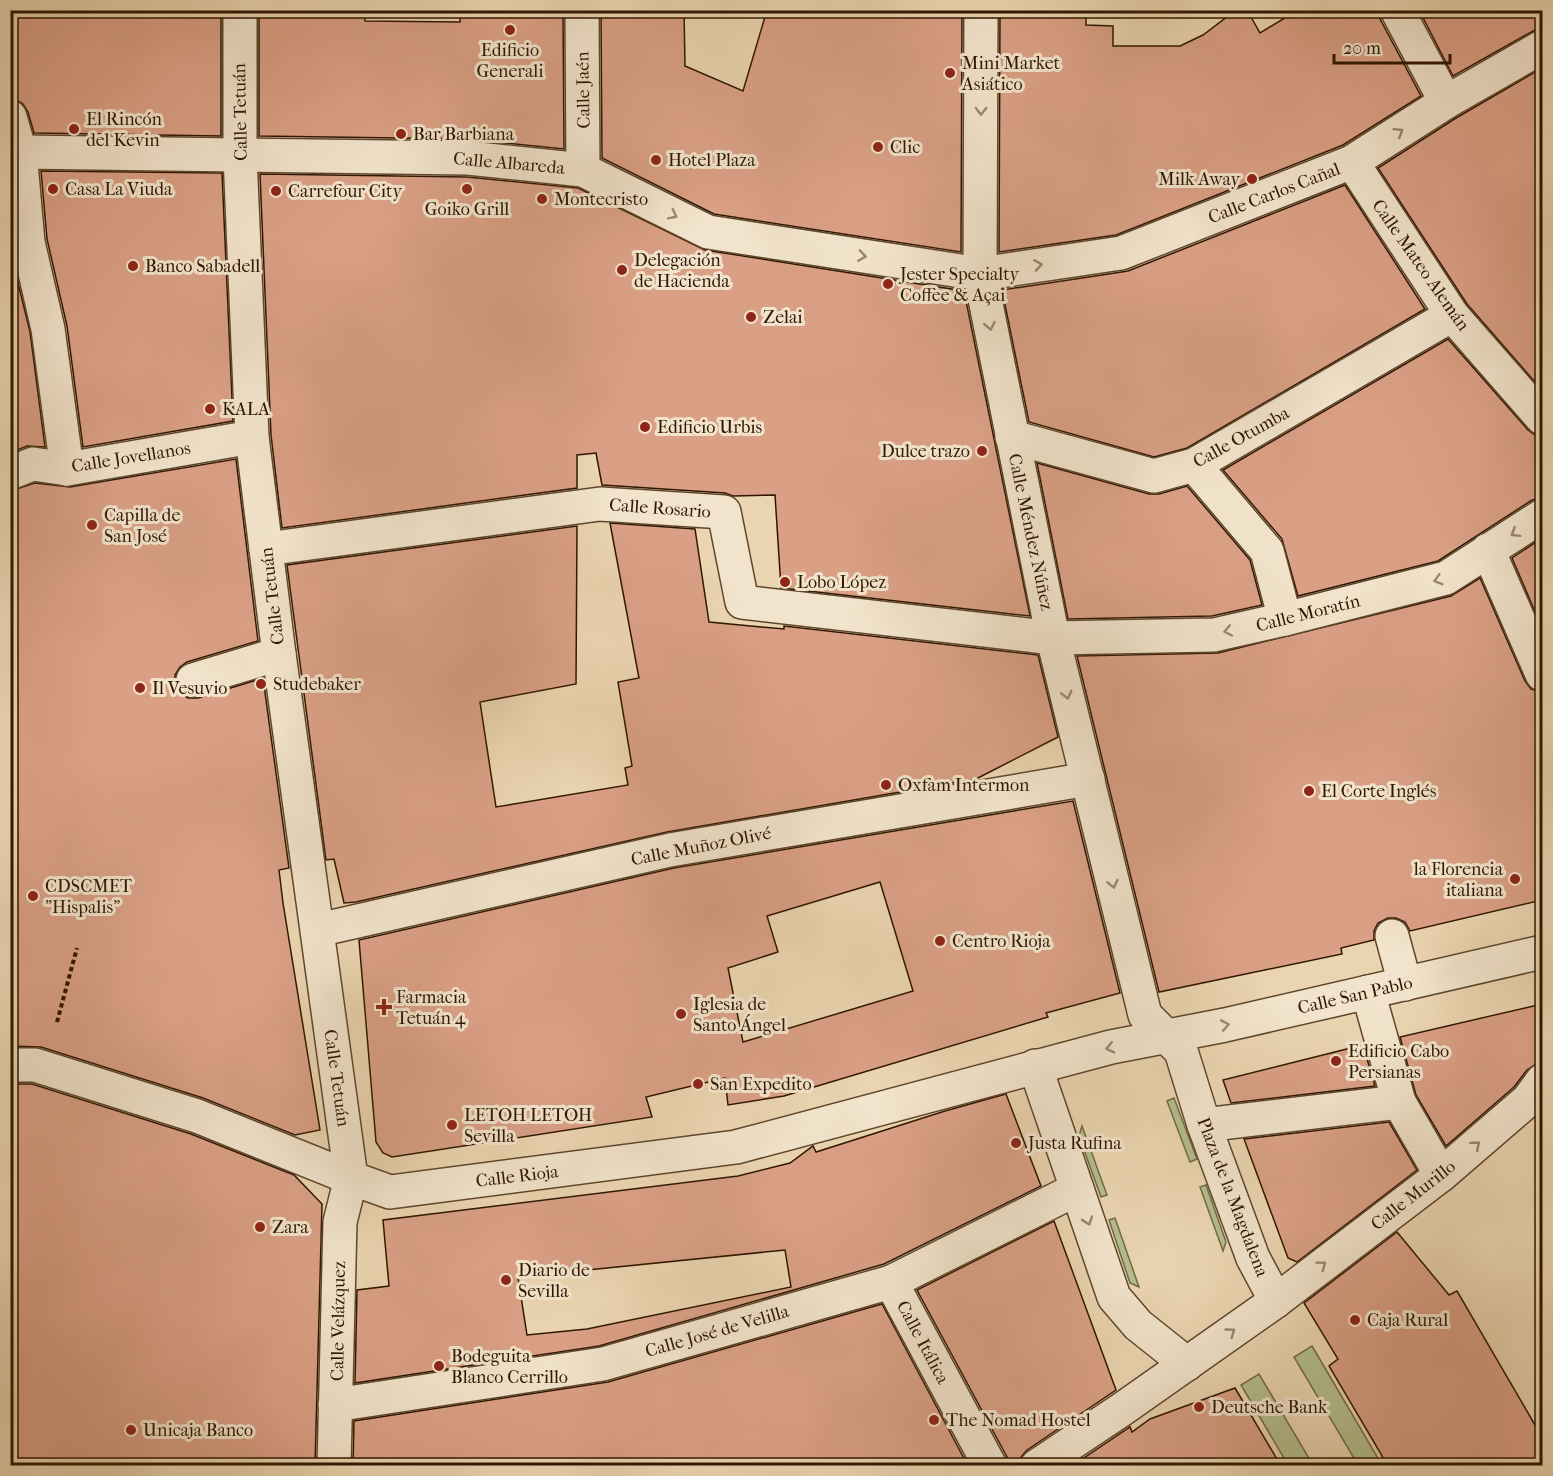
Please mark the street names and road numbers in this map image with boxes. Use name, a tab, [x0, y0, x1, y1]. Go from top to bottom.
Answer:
street label: Calle Jaén	[572, 51, 595, 129]
street label: Calle Tetuán	[229, 62, 252, 161]
street label: Calle Albareda	[452, 148, 566, 179]
street label: Calle Carlos Cañal	[1205, 159, 1343, 228]
street label: Calle Mateo Alemán	[1367, 196, 1474, 335]
street label: Calle Otumba	[1190, 402, 1294, 472]
street label: Calle Jovellanos	[70, 438, 192, 477]
street label: Calle Méndez Núñez	[1004, 452, 1057, 612]
street label: Calle Rosario	[608, 494, 712, 523]
street label: Calle Tetuán	[256, 546, 289, 646]
street label: Calle Moratín	[1254, 590, 1363, 637]
street label: Calle Muñoz Olivé	[629, 823, 773, 870]
street label: Calle San Pablo	[1296, 972, 1415, 1019]
street label: Calle Tetuán	[319, 1028, 354, 1129]
street label: Plaza de la Magdalena	[1192, 1115, 1273, 1280]
street label: Calle Murillo	[1367, 1156, 1460, 1235]
street label: Calle Rioja	[474, 1161, 560, 1192]
street label: Calle Velázquez	[327, 1261, 350, 1381]
street label: Calle Itálica	[892, 1297, 954, 1388]
street label: Calle José de Velilla	[643, 1301, 792, 1362]

